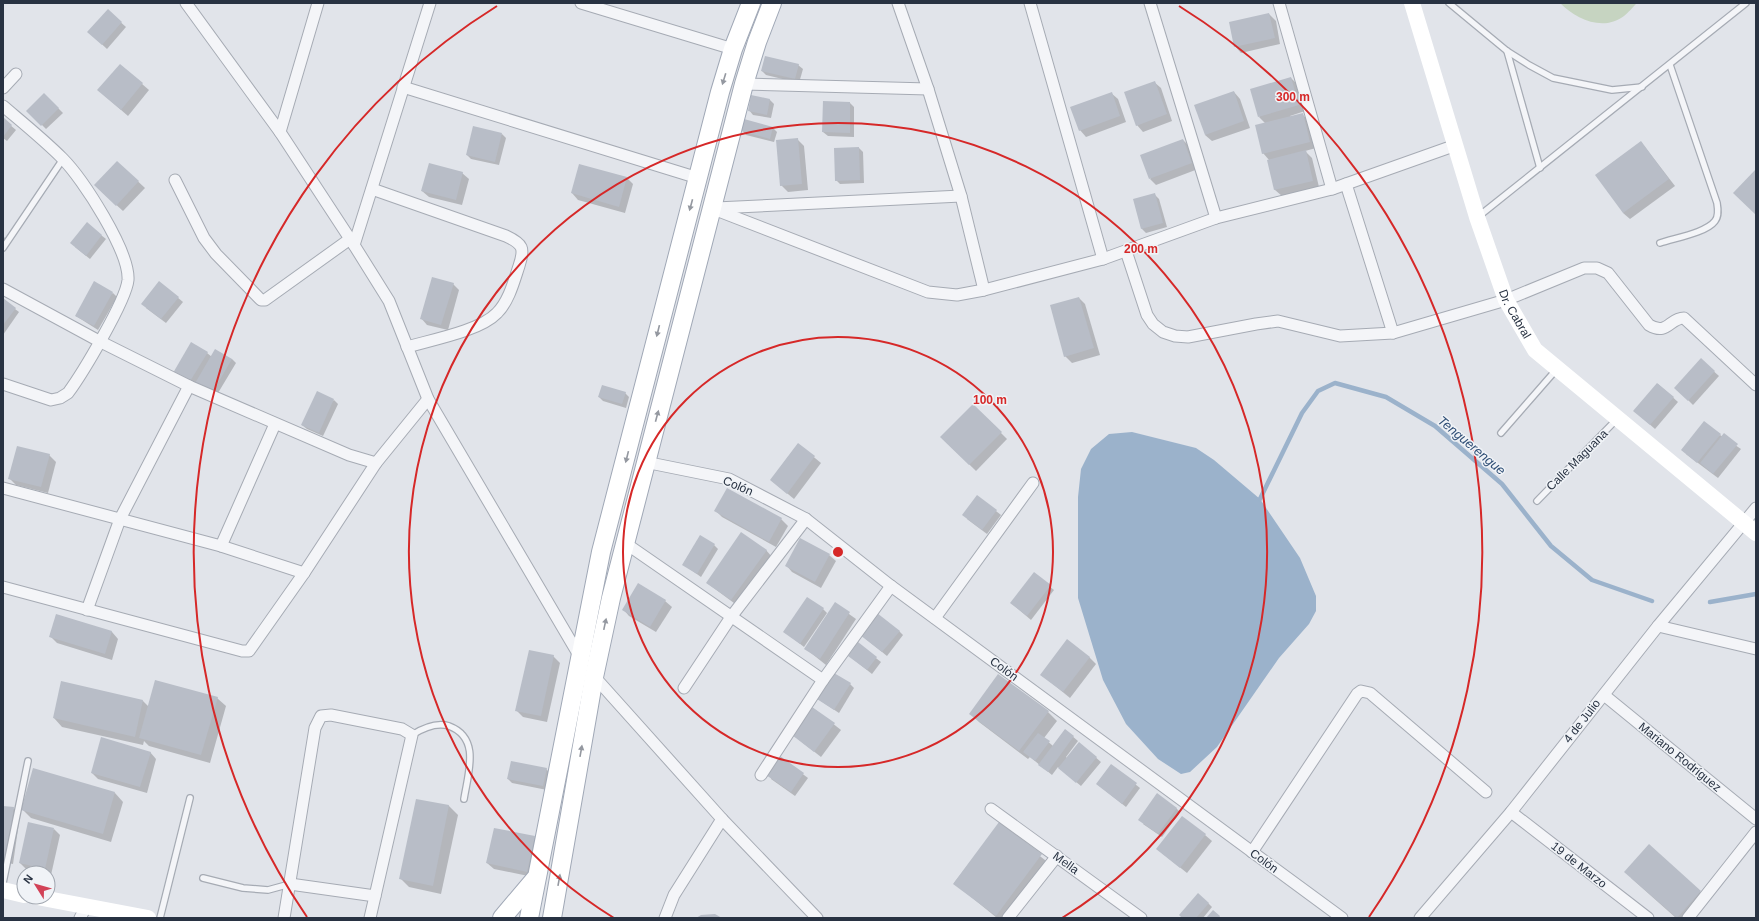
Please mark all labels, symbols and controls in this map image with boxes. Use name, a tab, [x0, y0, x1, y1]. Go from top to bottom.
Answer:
one-way arrow	[721, 73, 727, 85]
text: 300 m	[1276, 90, 1310, 104]
one-way arrow	[688, 199, 694, 211]
text: 200 m	[1124, 242, 1158, 256]
street label: Dr. Cabral	[1496, 288, 1534, 341]
one-way arrow	[655, 324, 661, 337]
text: 100 m	[973, 393, 1007, 407]
one-way arrow	[654, 410, 660, 422]
water label: Tenguerengue	[1435, 413, 1508, 478]
street label: Calle Maguana	[1544, 426, 1611, 493]
one-way arrow	[624, 451, 630, 463]
street label: Colón	[721, 473, 755, 499]
centre of rings	[831, 545, 845, 559]
one-way arrow	[603, 618, 609, 630]
street label: Colón	[987, 654, 1021, 684]
street label: 4 de Julio	[1561, 696, 1604, 746]
street label: Mariano Rodríguez	[1636, 719, 1724, 795]
one-way arrow	[579, 745, 585, 758]
street label: 19 de Marzo	[1548, 839, 1610, 891]
street label: Colón	[1247, 846, 1281, 876]
street label: Mella	[1050, 849, 1082, 877]
north arrow	[16, 865, 56, 905]
text: N	[21, 872, 35, 886]
one-way arrow	[557, 874, 563, 886]

